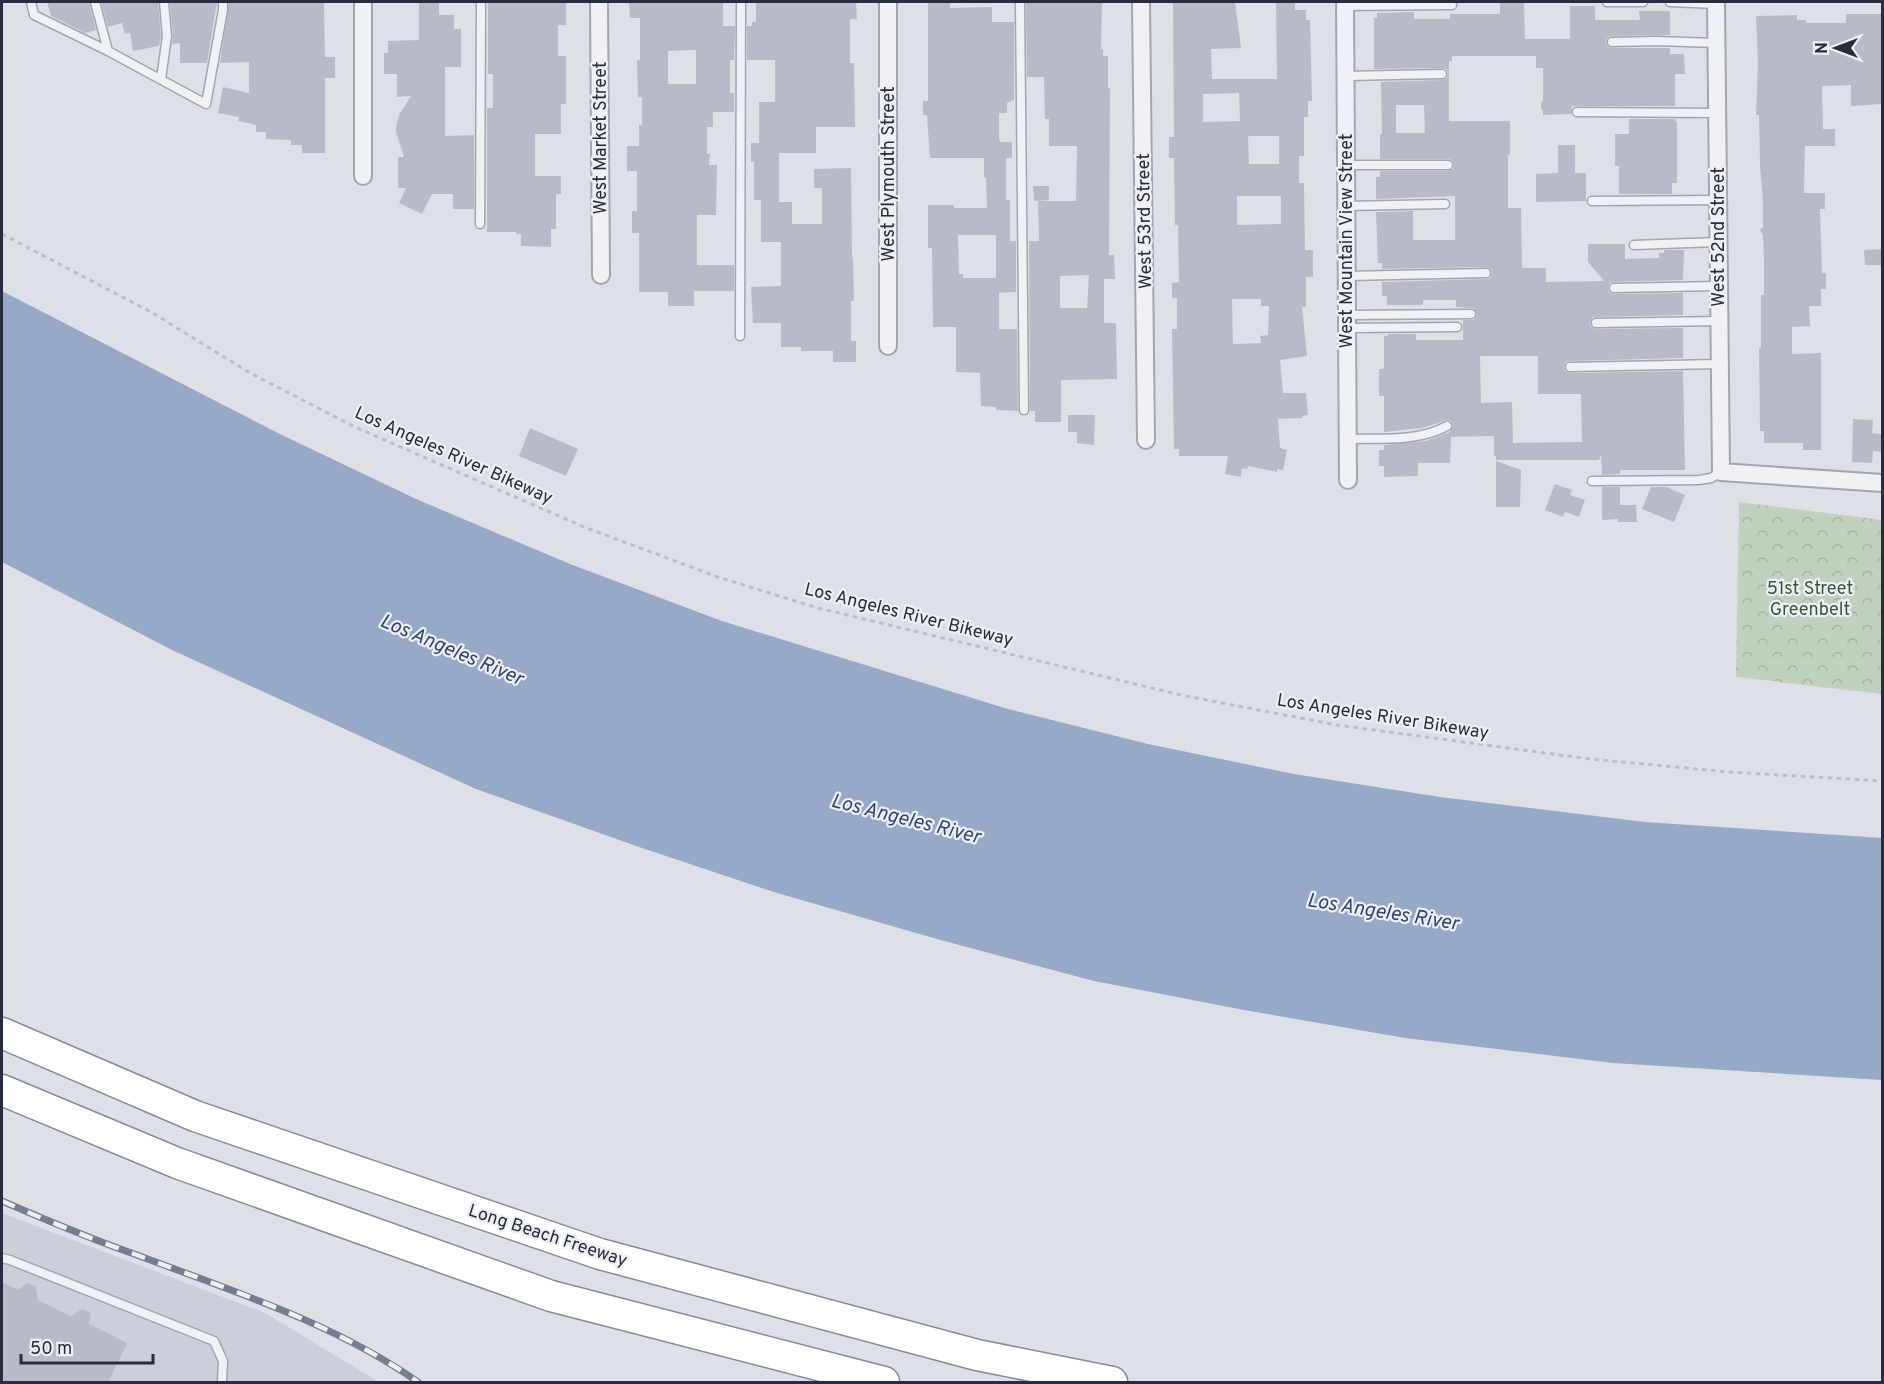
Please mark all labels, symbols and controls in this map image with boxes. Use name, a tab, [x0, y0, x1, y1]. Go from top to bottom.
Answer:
north arrow	[1806, 18, 1866, 78]
text: N	[1813, 42, 1833, 54]
street label: West Market Street	[590, 61, 613, 215]
street label: West Plymouth Street	[878, 86, 901, 262]
street label: West Mountain View Street	[1336, 133, 1359, 349]
street label: West 53rd Street	[1133, 153, 1158, 289]
street label: West 52nd Street	[1708, 167, 1731, 307]
street label: Los Angeles River Bikeway	[351, 402, 556, 510]
street label: Los Angeles River Bikeway	[802, 578, 1015, 653]
park label: 51st Street Greenbelt	[1767, 578, 1853, 622]
water label: Los Angeles River	[376, 609, 528, 693]
street label: Los Angeles River Bikeway	[1275, 689, 1490, 746]
water label: Los Angeles River	[828, 789, 984, 851]
water label: Los Angeles River	[1305, 888, 1462, 938]
street label: Long Beach Freeway	[465, 1200, 630, 1273]
scale bar	[21, 1327, 153, 1365]
text: 50 m	[30, 1338, 72, 1361]

